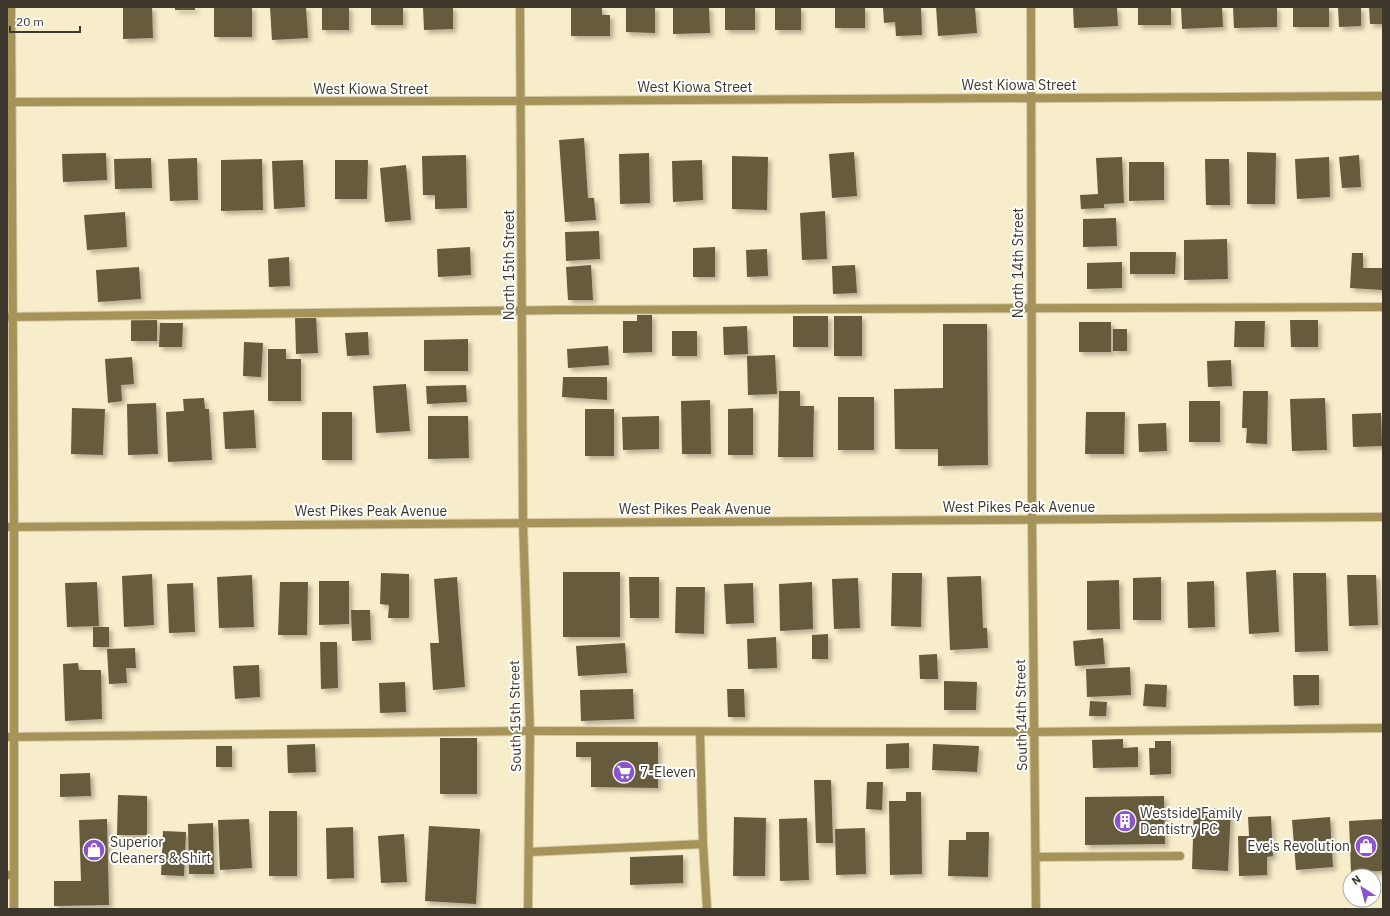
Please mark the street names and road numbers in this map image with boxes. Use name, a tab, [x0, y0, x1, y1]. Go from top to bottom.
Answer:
street label: West Kiowa Street	[962, 76, 1077, 94]
street label: West Kiowa Street	[638, 78, 753, 96]
street label: West Kiowa Street	[314, 80, 429, 98]
street label: North 14th Street	[1009, 208, 1027, 318]
street label: North 15th Street	[500, 210, 518, 320]
street label: West Pikes Peak Avenue	[943, 498, 1096, 516]
street label: West Pikes Peak Avenue	[619, 500, 772, 518]
street label: West Pikes Peak Avenue	[295, 502, 448, 520]
street label: South 14th Street	[1011, 659, 1031, 771]
street label: South 15th Street	[505, 660, 525, 772]

